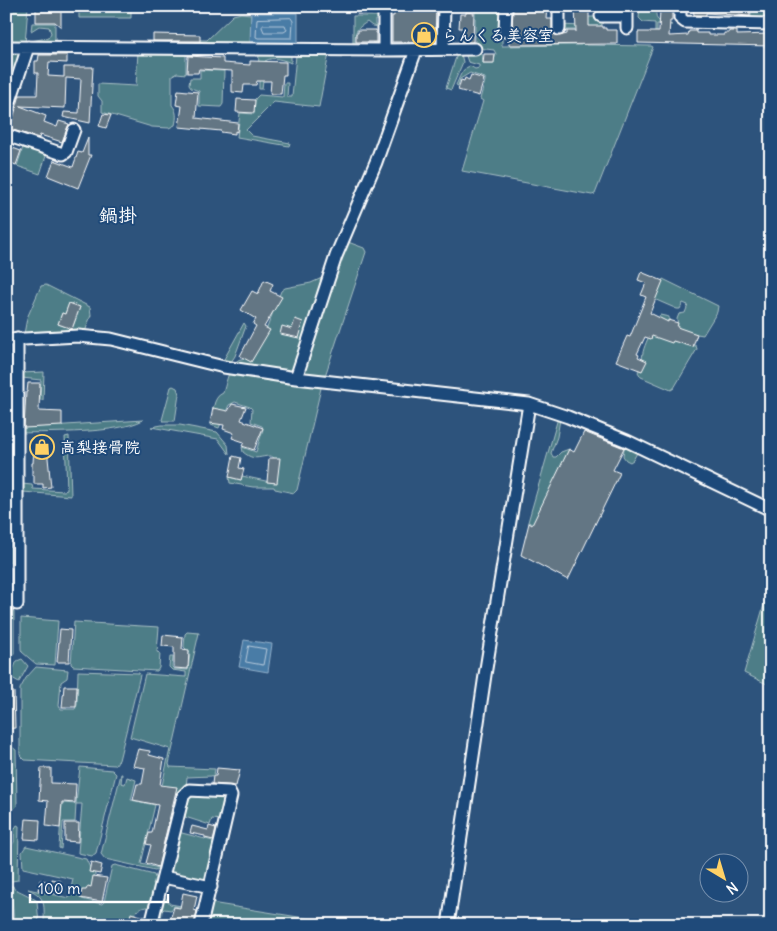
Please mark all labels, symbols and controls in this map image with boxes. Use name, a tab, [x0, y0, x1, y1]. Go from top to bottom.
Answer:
shop icon: らんくる美容室	[411, 22, 437, 48]
place label: らんくる美容室	[442, 25, 554, 45]
district label: 鍋掛	[99, 203, 137, 227]
shop icon: 高梨接骨院	[29, 434, 55, 460]
place label: 高梨接骨院	[60, 437, 140, 457]
north arrow	[700, 854, 750, 904]
scale bar	[30, 871, 168, 903]
text: N	[723, 878, 741, 898]
text: 100 m	[38, 879, 80, 898]

